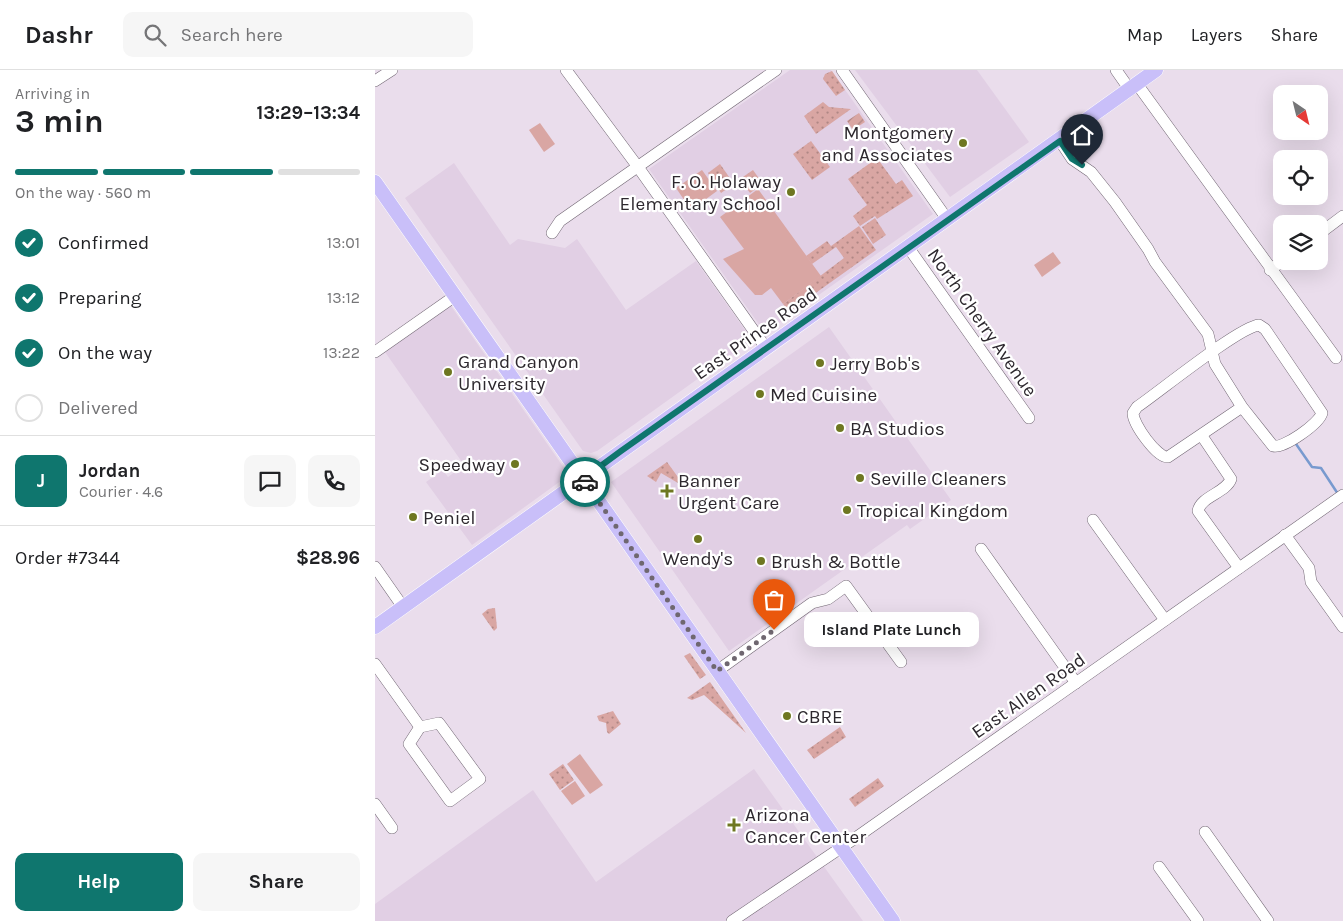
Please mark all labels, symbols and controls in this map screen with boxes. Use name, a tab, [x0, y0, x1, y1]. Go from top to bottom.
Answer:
search box	[123, 12, 473, 57]
text: Dashr	[25, 21, 93, 49]
icon: search	[141, 21, 169, 49]
text: Search here	[181, 24, 283, 46]
text: Map	[1127, 24, 1163, 46]
text: Layers	[1191, 24, 1243, 46]
text: Share	[1271, 24, 1318, 46]
text: Arriving in	[15, 84, 90, 103]
north arrow	[1273, 85, 1327, 140]
map controls	[1273, 85, 1328, 270]
text: 13:29–13:34	[256, 102, 360, 124]
text: 3 min	[15, 103, 104, 140]
pin	[1061, 114, 1103, 165]
icon: home	[1068, 121, 1096, 149]
place label: Montgomery and Associates	[821, 122, 953, 166]
marker: Montgomery and Associates	[957, 137, 969, 149]
button: locate	[1273, 150, 1328, 205]
place label: F. O. Holaway Elementary School	[620, 171, 781, 215]
text: On the way · 560 m	[15, 183, 151, 202]
marker: F. O. Holaway Elementary School	[785, 186, 797, 198]
button: layers	[1273, 215, 1328, 270]
icon: check	[15, 229, 43, 257]
text: Confirmed	[58, 232, 149, 254]
text: 13:01	[327, 233, 360, 252]
street label: North Cherry Avenue	[923, 244, 1042, 401]
street label: East Prince Road	[690, 283, 821, 384]
icon: check	[15, 284, 43, 312]
text: Preparing	[58, 287, 141, 309]
text: 13:12	[327, 288, 360, 307]
icon: check	[15, 339, 43, 367]
text: On the way	[58, 342, 152, 364]
text: 13:22	[323, 343, 360, 362]
place label: Grand Canyon University	[458, 351, 579, 395]
place label: Jerry Bob's	[830, 353, 921, 375]
marker: Jerry Bob's	[814, 357, 826, 369]
marker: Grand Canyon University	[442, 366, 454, 378]
place label: Med Cuisine	[770, 384, 877, 406]
marker: Med Cuisine	[754, 388, 766, 400]
text: Delivered	[58, 397, 138, 419]
place label: BA Studios	[850, 418, 945, 440]
marker: BA Studios	[834, 422, 846, 434]
place label: Speedway	[419, 454, 505, 476]
button: chat	[244, 455, 296, 507]
button: phone	[308, 455, 360, 507]
courier	[560, 457, 610, 507]
marker: Speedway	[509, 458, 521, 470]
text: Jordan	[79, 460, 140, 482]
icon: car	[571, 468, 599, 496]
place label: Seville Cleaners	[870, 468, 1007, 490]
text: J	[37, 470, 45, 492]
place label: Banner Urgent Care	[678, 470, 779, 514]
marker: Seville Cleaners	[854, 472, 866, 484]
text: Courier · 4.6	[79, 482, 163, 501]
marker: Banner Urgent Care	[660, 484, 674, 498]
place label: Tropical Kingdom	[857, 500, 1008, 522]
marker: Tropical Kingdom	[841, 504, 853, 516]
place label: Peniel	[423, 507, 475, 529]
marker: Peniel	[407, 511, 419, 523]
marker: Wendy's	[692, 533, 704, 545]
text: Order #7344	[15, 547, 120, 569]
text: $28.96	[296, 547, 360, 569]
place label: Wendy's	[663, 548, 733, 570]
place label: Brush & Bottle	[771, 551, 901, 573]
marker: Brush & Bottle	[755, 555, 767, 567]
pin	[753, 579, 795, 630]
icon: bag	[760, 586, 788, 614]
callout: Island Plate Lunch	[804, 612, 979, 648]
text: Island Plate Lunch	[821, 620, 962, 639]
street label: East Allen Road	[967, 648, 1090, 743]
place label: CBRE	[797, 706, 843, 728]
marker: CBRE	[781, 710, 793, 722]
place label: Arizona Cancer Center	[745, 804, 866, 848]
marker: Arizona Cancer Center	[727, 818, 741, 832]
button: Help	[15, 853, 183, 911]
button: Share	[193, 853, 360, 911]

